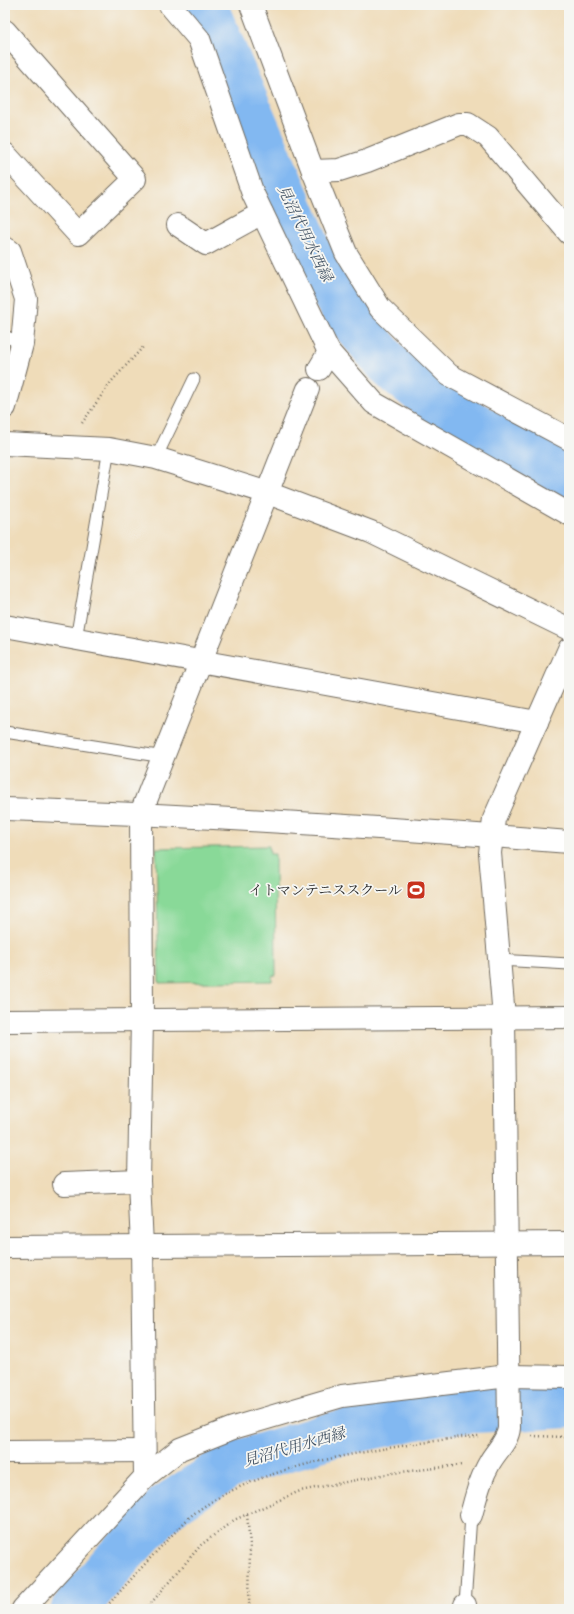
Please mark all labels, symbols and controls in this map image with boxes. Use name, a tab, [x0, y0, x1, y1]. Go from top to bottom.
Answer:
water label: 見沼代用水西縁	[273, 182, 337, 286]
sports icon: イトマンテニススクール	[405, 879, 427, 901]
place label: イトマンテニススクール	[249, 882, 402, 899]
water label: 見沼代用水西縁	[241, 1423, 349, 1471]

